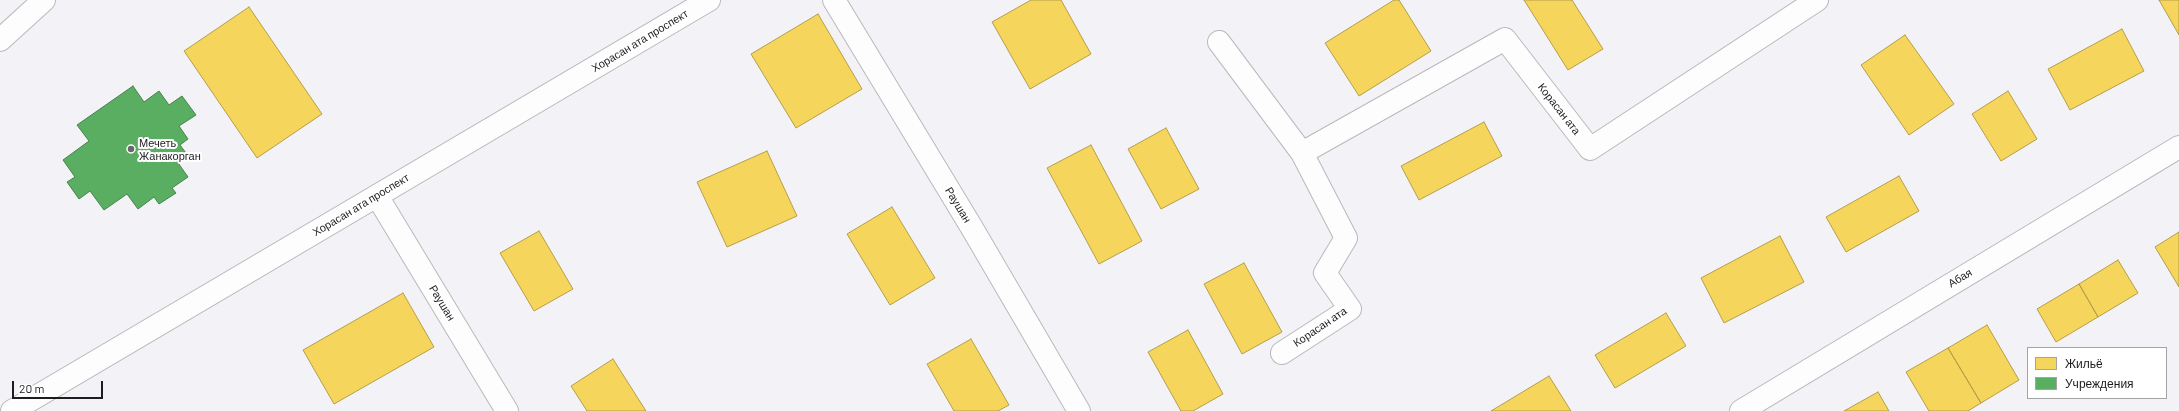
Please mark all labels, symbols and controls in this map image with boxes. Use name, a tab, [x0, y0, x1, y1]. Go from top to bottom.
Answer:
street label: Хорасан ата проспект	[589, 7, 691, 75]
street label: Корасан ата	[1535, 81, 1583, 137]
place label: Мечеть Жанакорган	[139, 136, 201, 162]
marker: Мечеть Жанакорган	[126, 144, 136, 154]
street label: Хорасан ата проспект	[310, 171, 412, 239]
street label: Раушан	[942, 185, 974, 225]
street label: Абая	[1946, 266, 1974, 290]
street label: Раушан	[426, 283, 458, 323]
street label: Корасан ата	[1291, 304, 1349, 350]
legend	[2027, 347, 2167, 399]
text: Жильё	[2065, 356, 2103, 370]
scale bar	[14, 373, 105, 399]
text: Учреждения	[2065, 376, 2134, 390]
text: 20 m	[19, 381, 45, 395]

